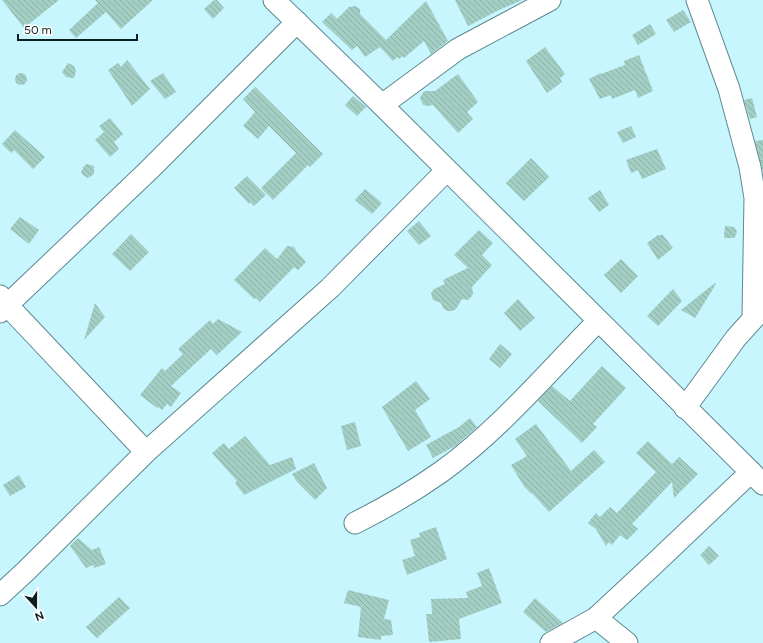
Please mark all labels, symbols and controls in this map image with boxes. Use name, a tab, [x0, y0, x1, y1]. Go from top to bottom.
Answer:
scale bar	[18, 16, 137, 42]
text: 50 m	[24, 23, 52, 37]
north arrow	[16, 587, 56, 627]
text: N	[33, 608, 46, 623]

